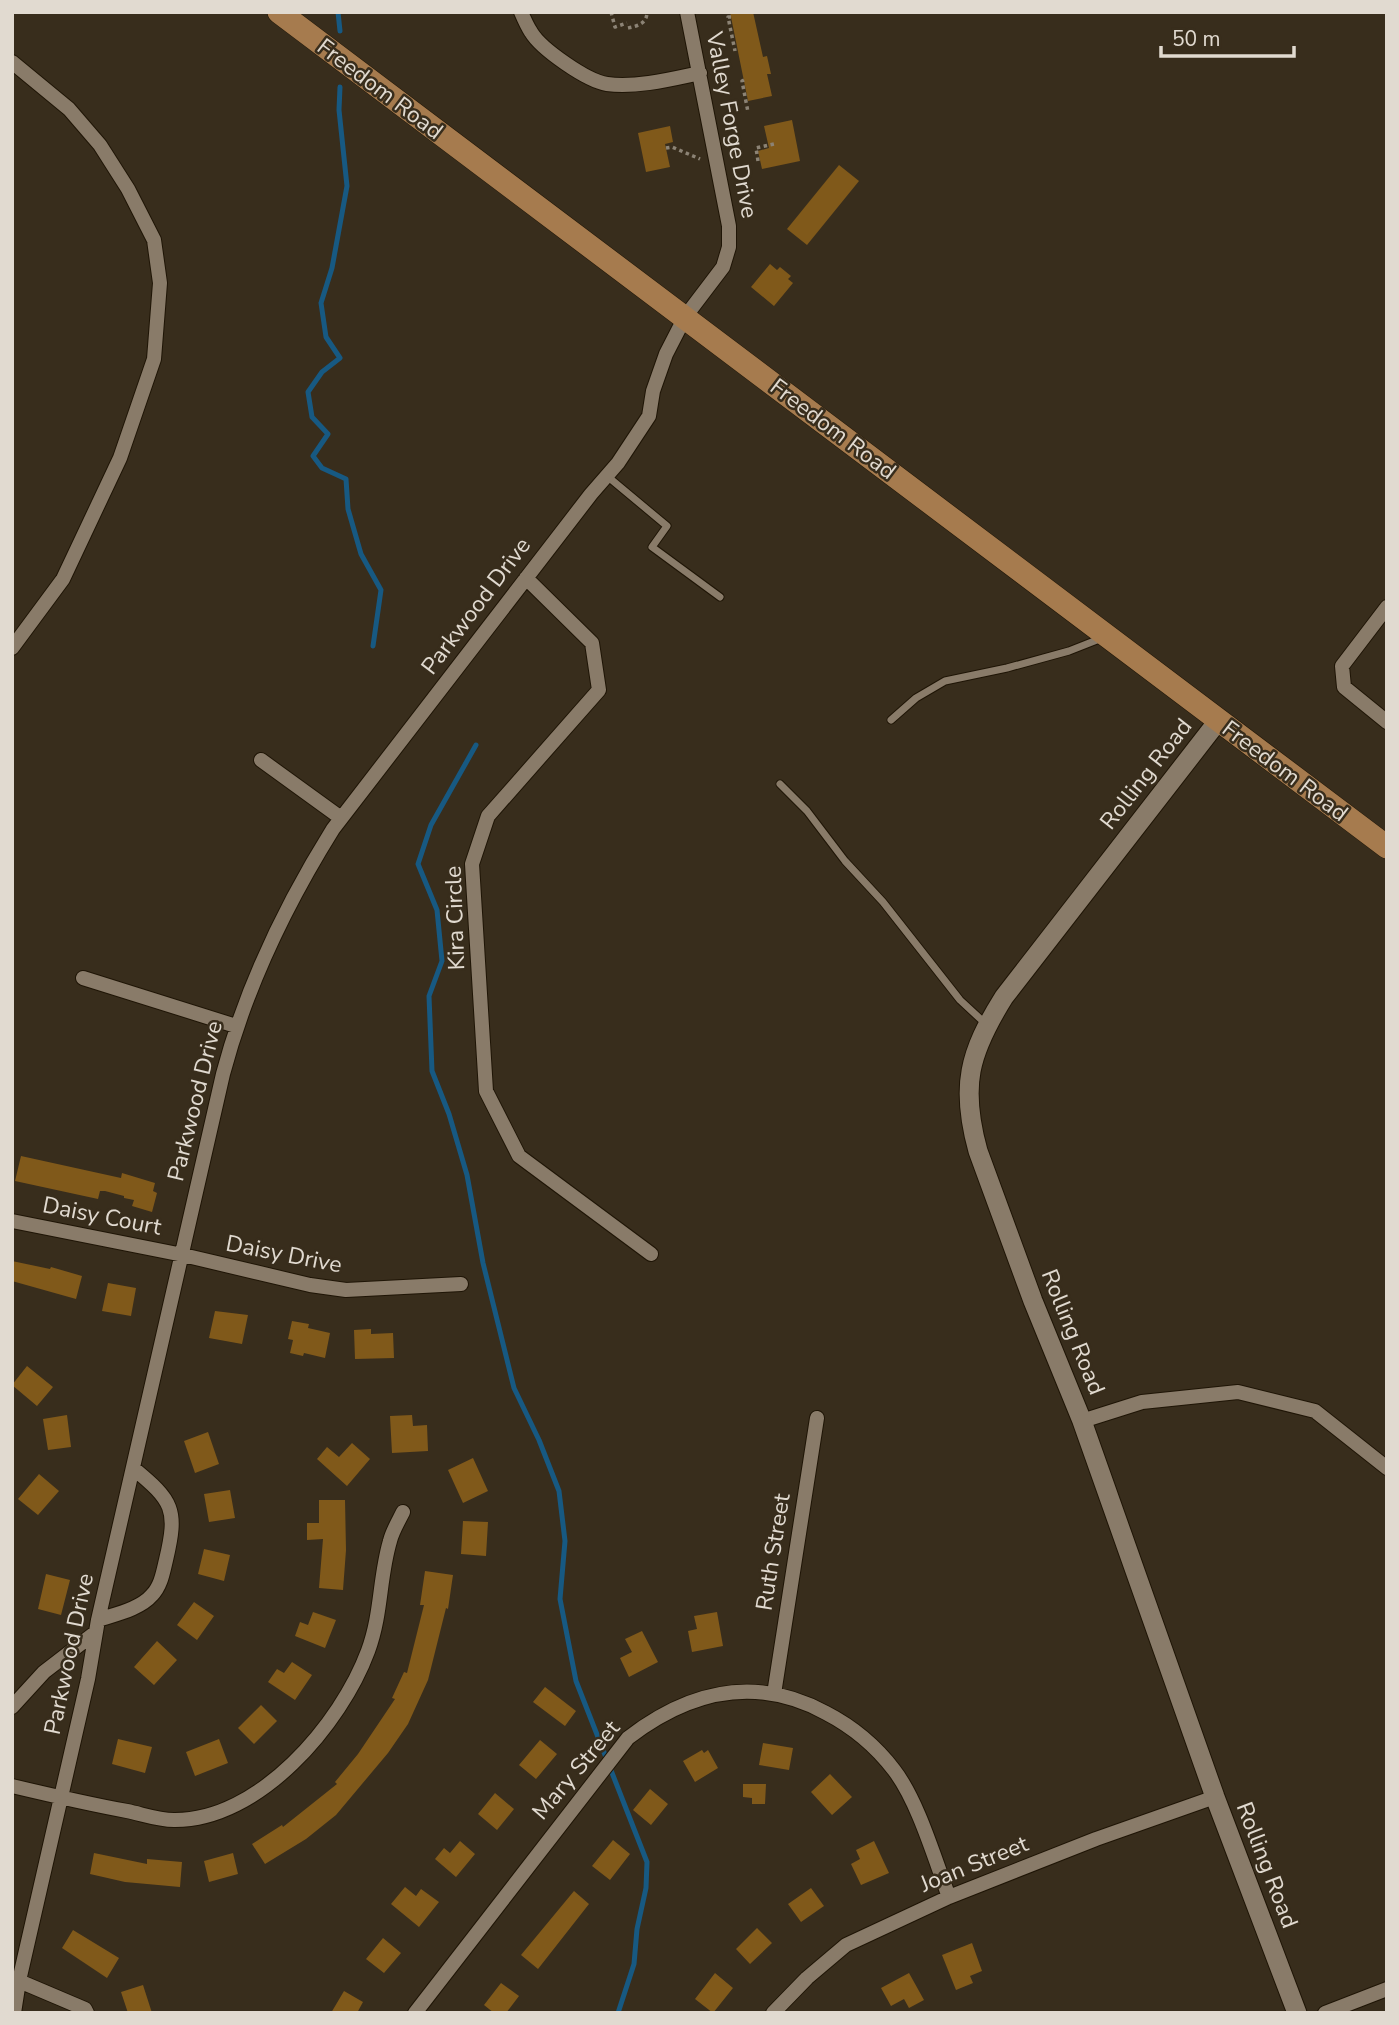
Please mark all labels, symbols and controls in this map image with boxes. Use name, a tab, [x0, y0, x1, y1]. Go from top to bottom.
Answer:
scale bar	[1161, 14, 1294, 58]
text: 50 m	[1172, 25, 1221, 53]
street label: Valley Forge Drive	[699, 28, 765, 221]
street label: Freedom Road	[311, 31, 449, 147]
street label: Freedom Road	[764, 371, 902, 487]
street label: Parkwood Drive	[414, 531, 538, 681]
street label: Rolling Road	[1093, 712, 1199, 836]
street label: Freedom Road	[1216, 713, 1354, 829]
street label: Kira Circle	[438, 865, 472, 971]
street label: Parkwood Drive	[160, 1018, 230, 1184]
street label: Daisy Court	[40, 1189, 165, 1243]
street label: Daisy Drive	[223, 1228, 345, 1280]
street label: Rolling Road	[1034, 1265, 1112, 1399]
street label: Ruth Street	[748, 1490, 798, 1613]
street label: Parkwood Drive	[37, 1570, 101, 1738]
street label: Mary Street	[525, 1713, 627, 1826]
street label: Rolling Road	[1229, 1797, 1305, 1933]
street label: Joan Street	[914, 1828, 1034, 1900]

